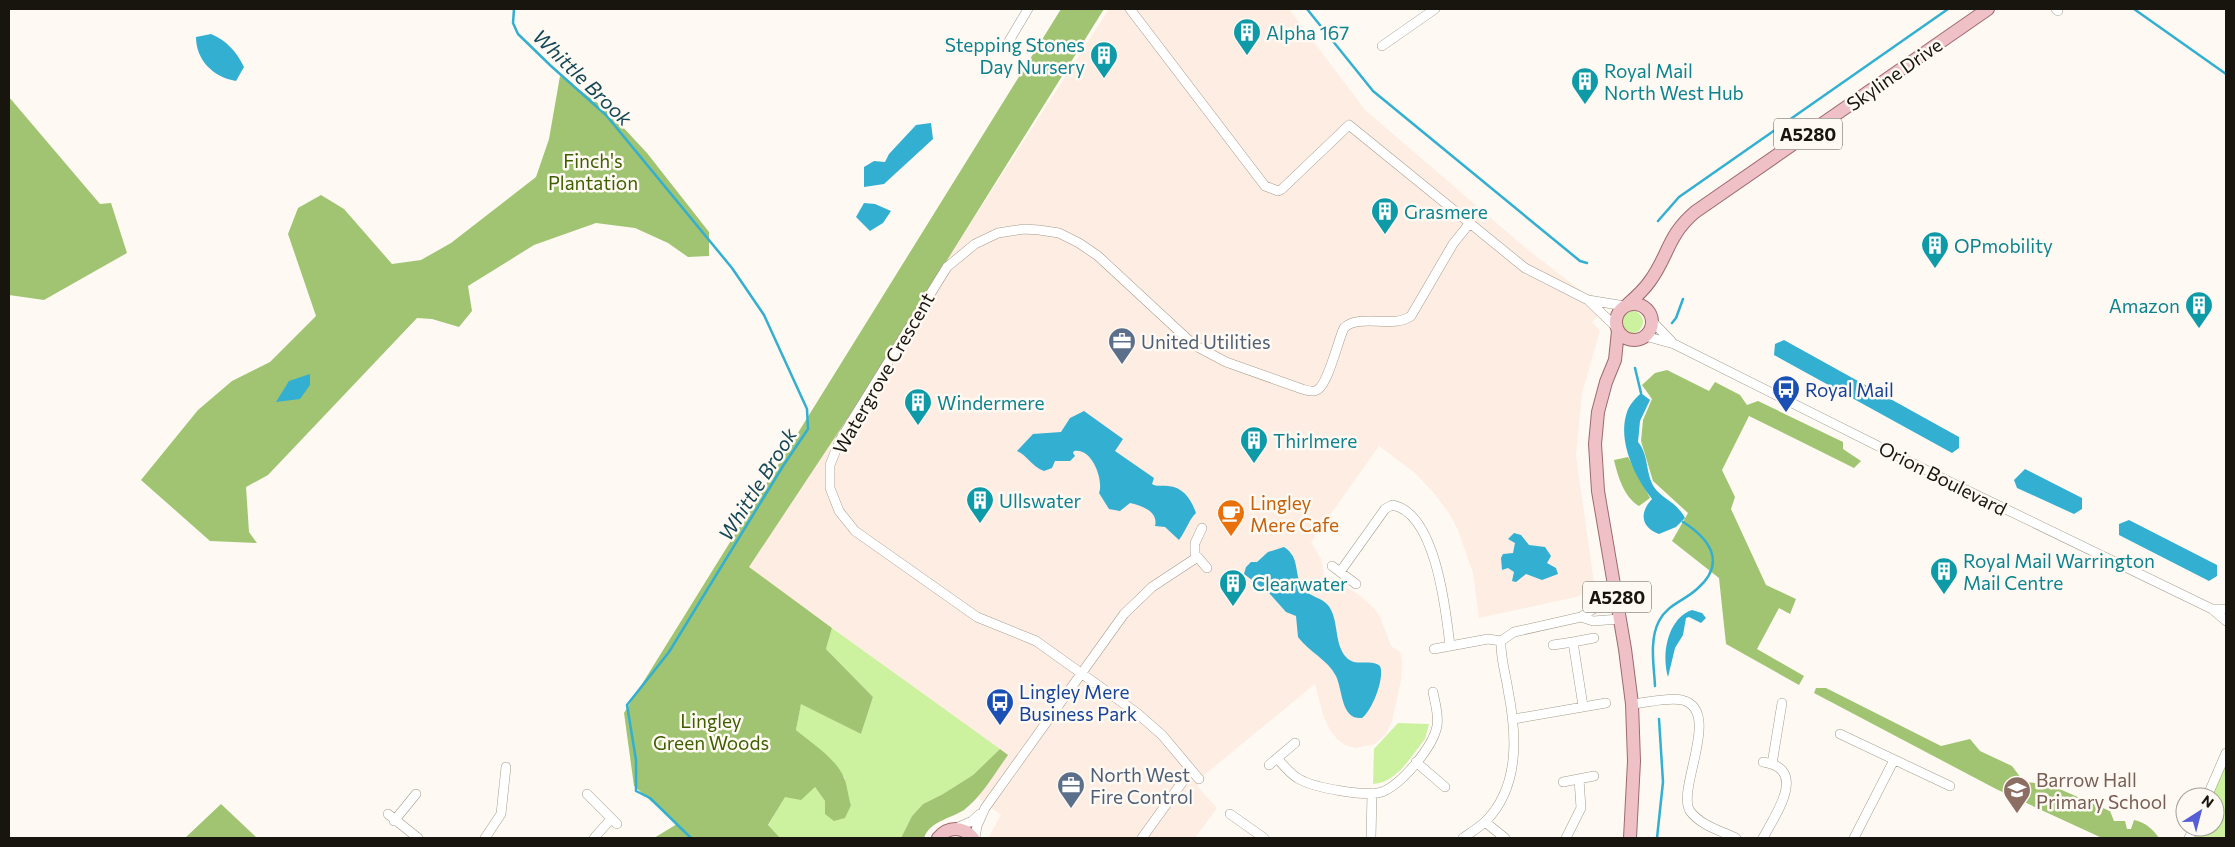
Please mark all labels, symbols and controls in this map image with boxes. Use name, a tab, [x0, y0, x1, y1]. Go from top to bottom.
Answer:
building icon: Alpha 167	[1232, 17, 1262, 56]
place label: Alpha 167	[1266, 21, 1349, 44]
water label: Whittle Brook	[529, 24, 638, 131]
place label: Stepping Stones Day Nursery	[945, 33, 1085, 78]
street label: Skyline Drive	[1842, 33, 1946, 115]
building icon: Stepping Stones Day Nursery	[1089, 40, 1119, 79]
place label: Royal Mail North West Hub	[1604, 59, 1744, 104]
building icon: Royal Mail North West Hub	[1570, 66, 1600, 105]
road number: A5280	[1774, 118, 1842, 150]
park label: Finch's Plantation	[548, 149, 638, 194]
building icon: Grasmere	[1370, 196, 1400, 235]
place label: Grasmere	[1404, 200, 1488, 223]
building icon: OPmobility	[1920, 230, 1950, 269]
place label: OPmobility	[1954, 234, 2053, 257]
street label: Watergrove Crescent	[827, 288, 939, 458]
building icon: Amazon	[2184, 290, 2214, 329]
place label: Amazon	[2109, 294, 2180, 317]
office icon: United Utilities	[1107, 326, 1137, 365]
place label: United Utilities	[1141, 330, 1271, 353]
bus stop icon: Royal Mail	[1771, 374, 1801, 413]
place label: Royal Mail	[1805, 378, 1894, 401]
building icon: Windermere	[903, 387, 933, 426]
place label: Windermere	[937, 391, 1045, 414]
water label: Whittle Brook	[713, 422, 802, 545]
building icon: Thirlmere	[1239, 425, 1269, 464]
place label: Thirlmere	[1273, 429, 1357, 452]
street label: Orion Boulevard	[1875, 436, 2011, 520]
building icon: Ullswater	[965, 485, 995, 524]
place label: Ullswater	[999, 489, 1082, 512]
place label: Lingley Mere Cafe	[1250, 491, 1339, 536]
cafe icon: Lingley Mere Cafe	[1216, 498, 1246, 537]
place label: Royal Mail Warrington Mail Centre	[1963, 549, 2155, 594]
building icon: Royal Mail Warrington Mail Centre	[1929, 556, 1959, 595]
building icon: Clearwater	[1218, 568, 1248, 607]
place label: Clearwater	[1252, 572, 1348, 595]
road number: A5280	[1583, 582, 1651, 612]
place label: Lingley Mere Business Park	[1019, 680, 1137, 725]
bus stop icon: Lingley Mere Business Park	[985, 687, 1015, 726]
park label: Lingley Green Woods	[653, 709, 769, 754]
place label: North West Fire Control	[1090, 763, 1193, 808]
place label: Barrow Hall Primary School	[2036, 768, 2167, 813]
office icon: North West Fire Control	[1056, 770, 1086, 809]
school or university icon: Barrow Hall Primary School	[2002, 775, 2032, 814]
north arrow	[2175, 787, 2225, 837]
text: N	[2199, 791, 2217, 811]

